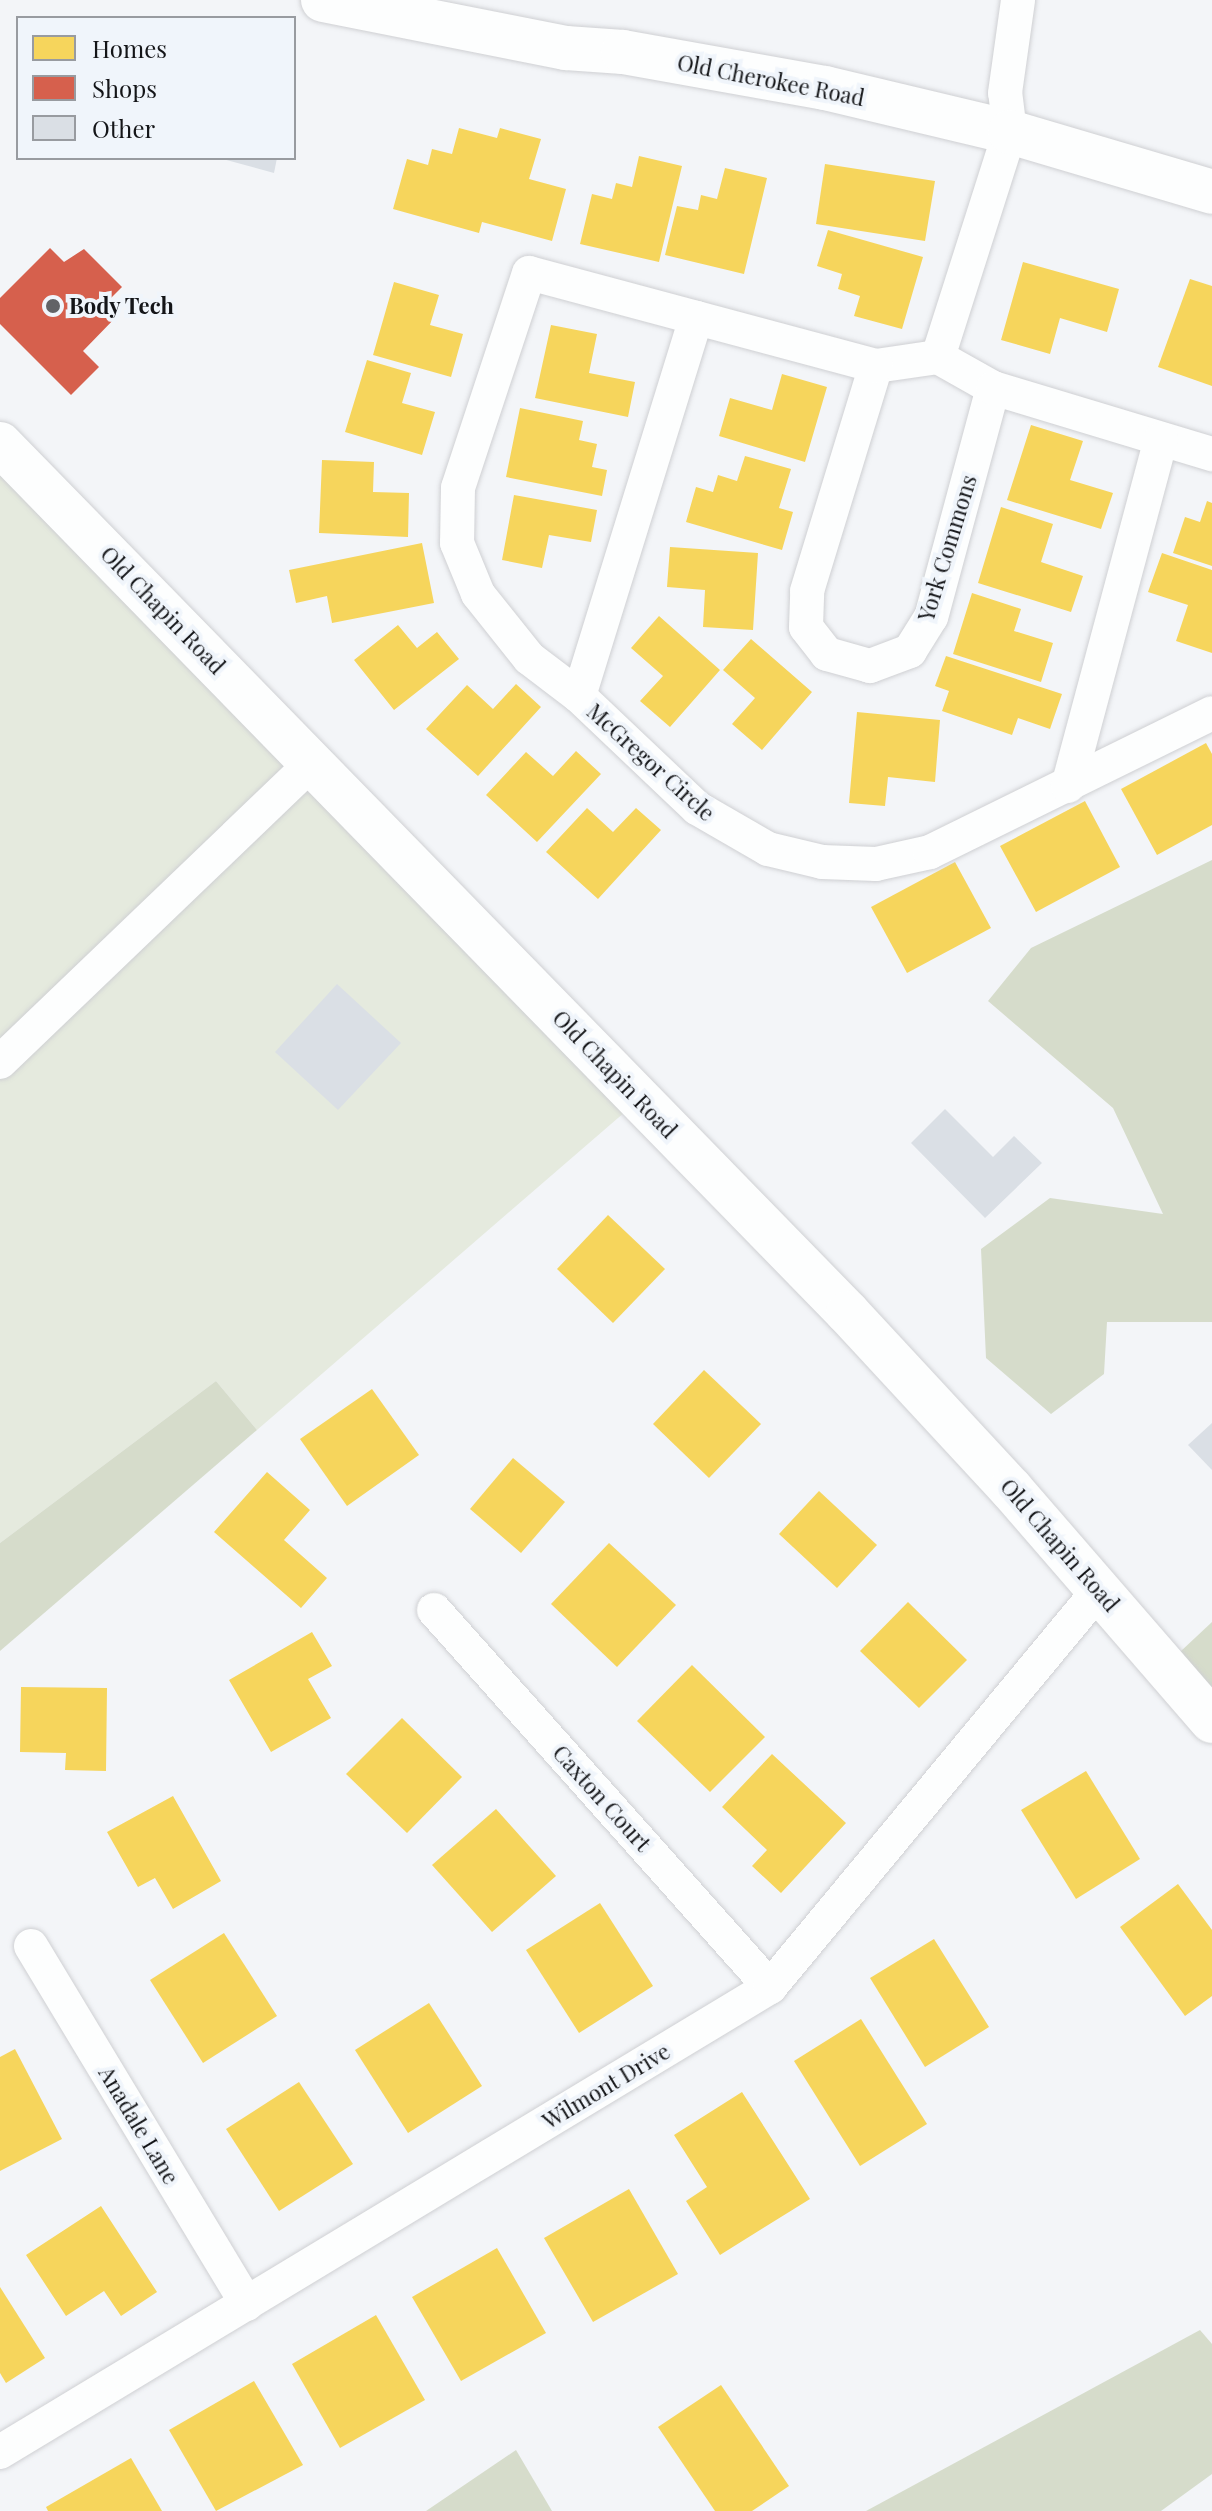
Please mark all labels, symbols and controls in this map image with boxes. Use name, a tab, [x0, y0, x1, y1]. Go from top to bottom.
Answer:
legend	[16, 16, 296, 160]
text: Homes	[92, 32, 167, 64]
street label: Old Cherokee Road	[675, 49, 867, 111]
text: Shops	[92, 72, 157, 104]
text: Other	[92, 112, 155, 144]
place label: Body Tech	[69, 293, 175, 319]
marker: Body Tech	[44, 297, 62, 315]
street label: York Commons	[912, 472, 982, 624]
street label: Old Chapin Road	[95, 541, 231, 679]
street label: McGregor Circle	[582, 698, 720, 826]
street label: Old Chapin Road	[547, 1005, 683, 1143]
street label: Old Chapin Road	[995, 1473, 1125, 1617]
street label: Caxton Court	[548, 1740, 656, 1856]
street label: Wilmont Drive	[538, 2038, 674, 2134]
street label: Anadale Lane	[94, 2061, 184, 2189]

